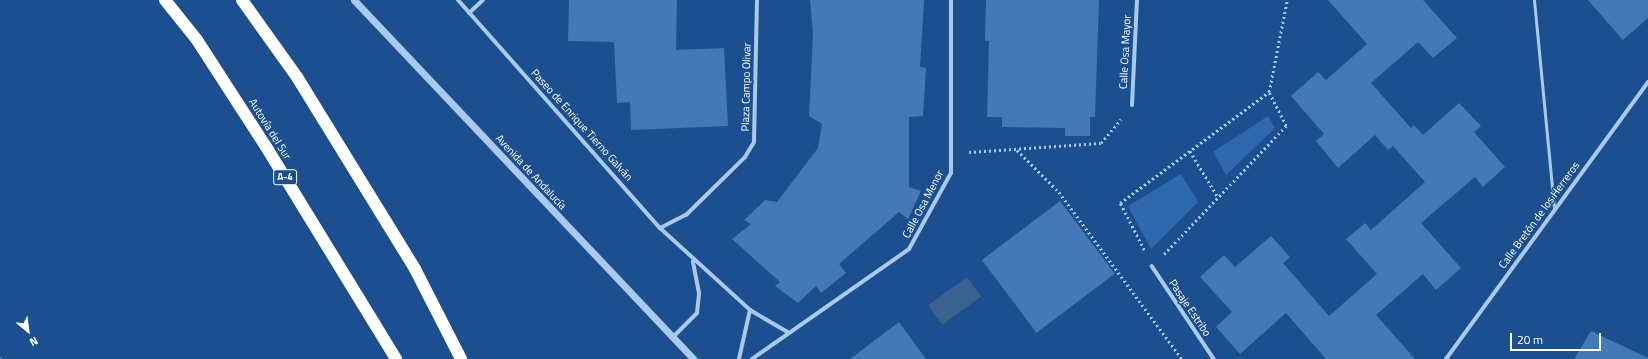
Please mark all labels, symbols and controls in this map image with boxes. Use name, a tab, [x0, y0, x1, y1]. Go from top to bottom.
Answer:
street label: Calle Osa Mayor	[1116, 15, 1134, 89]
street label: Plaza Campo Olivar	[739, 42, 753, 132]
street label: Paseo de Enrique Tierno Galván	[528, 66, 636, 184]
street label: Autovía del Sur	[246, 96, 294, 162]
street label: Avenida de Andalucía	[493, 132, 569, 212]
street label: Calle Bretón de los Herreros	[1496, 159, 1582, 271]
street label: Calle Osa Menor	[900, 168, 946, 240]
road number: A-4	[273, 169, 297, 185]
street label: Pasaje Estribo	[1166, 277, 1214, 339]
north arrow	[8, 311, 48, 351]
scale bar	[1512, 325, 1603, 351]
text: 20 m	[1517, 330, 1543, 349]
text: N	[27, 333, 41, 350]

